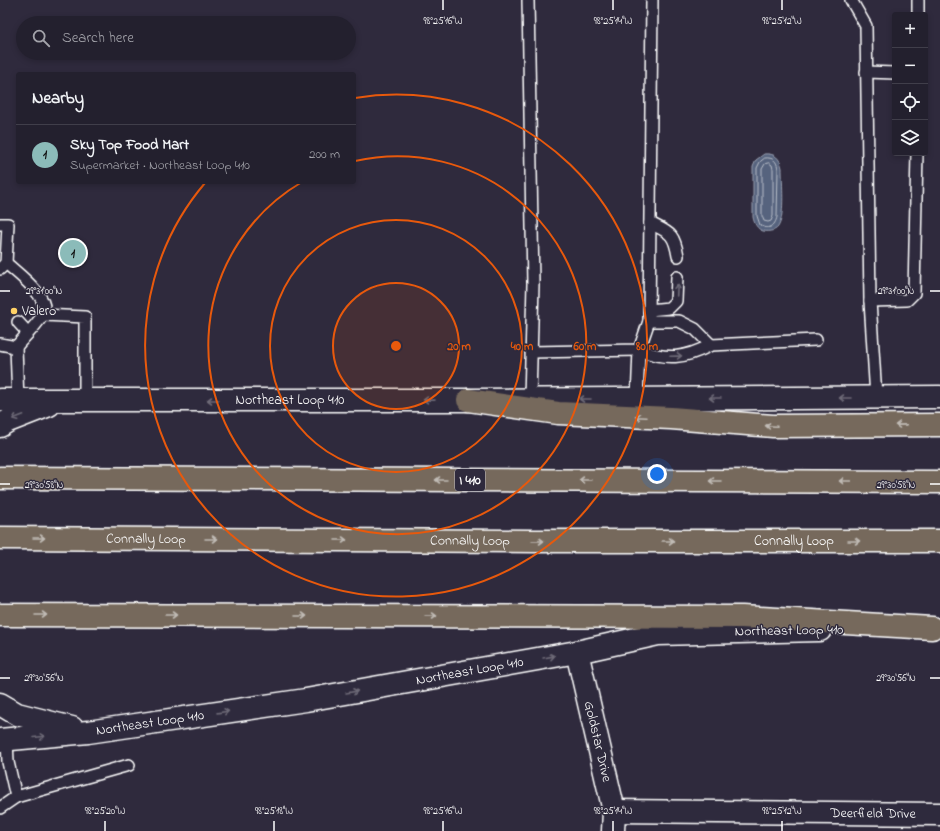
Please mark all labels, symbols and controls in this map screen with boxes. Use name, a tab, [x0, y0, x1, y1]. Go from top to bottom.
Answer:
map controls	[892, 12, 928, 156]
button: +	[892, 12, 928, 48]
text: 98°25'16"W	[424, 14, 463, 29]
text: 98°25'14"W	[594, 14, 633, 29]
text: 98°25'12"W	[762, 14, 802, 29]
search box	[16, 16, 356, 60]
icon: search	[30, 27, 52, 49]
text: Search here	[62, 27, 134, 49]
button: −	[892, 48, 928, 84]
button: locate	[892, 84, 928, 120]
text: Nearby	[32, 86, 84, 111]
button: layers	[892, 120, 928, 156]
text: Sky Top Food Mart	[70, 134, 189, 156]
text: 1	[43, 145, 47, 164]
text: 200 m	[309, 145, 340, 164]
text: Supermarket · Northeast Loop 410	[70, 156, 250, 175]
pin: 1	[60, 238, 86, 268]
text: 29°31'00"N	[26, 284, 63, 299]
one-way arrow	[673, 284, 680, 297]
text: 29°31'00"N	[878, 284, 915, 299]
place label: Valero	[21, 301, 56, 322]
marker: Valero	[9, 306, 19, 316]
text: 20 m	[446, 338, 471, 356]
text: 40 m	[510, 338, 534, 356]
text: 60 m	[573, 338, 597, 356]
text: 80 m	[635, 338, 659, 356]
centre of rings	[389, 339, 403, 353]
one-way arrow	[669, 352, 682, 360]
street label: Northeast Loop 410	[236, 390, 344, 411]
one-way arrow	[709, 394, 722, 402]
one-way arrow	[839, 394, 852, 402]
one-way arrow	[579, 395, 592, 403]
one-way arrow	[207, 396, 220, 404]
one-way arrow	[423, 396, 436, 404]
one-way arrow	[635, 413, 648, 421]
one-way arrow	[13, 414, 25, 422]
one-way arrow	[895, 421, 908, 429]
one-way arrow	[765, 422, 778, 430]
your location	[647, 464, 667, 484]
road number: I 410	[455, 469, 485, 491]
one-way arrow	[435, 476, 448, 484]
one-way arrow	[579, 476, 592, 484]
one-way arrow	[709, 477, 722, 485]
one-way arrow	[839, 477, 852, 485]
text: 29°30'58"N	[25, 478, 64, 493]
text: 29°30'58"N	[877, 478, 916, 493]
street label: Connally Loop	[106, 528, 186, 550]
street label: Connally Loop	[430, 530, 510, 552]
street label: Connally Loop	[754, 531, 834, 553]
one-way arrow	[32, 534, 45, 542]
one-way arrow	[204, 535, 217, 543]
one-way arrow	[334, 536, 347, 544]
one-way arrow	[531, 537, 544, 545]
one-way arrow	[661, 537, 674, 545]
one-way arrow	[847, 537, 860, 545]
one-way arrow	[34, 611, 47, 619]
one-way arrow	[164, 611, 177, 619]
one-way arrow	[294, 612, 307, 620]
one-way arrow	[424, 612, 437, 620]
street label: Northeast Loop 410	[734, 620, 844, 642]
street label: Northeast Loop 410	[414, 651, 525, 691]
one-way arrow	[542, 653, 555, 661]
text: 29°30'56"N	[24, 671, 64, 686]
text: 29°30'56"N	[876, 671, 916, 686]
one-way arrow	[345, 688, 358, 696]
street label: Goldstar Drive	[578, 699, 618, 785]
street label: Northeast Loop 410	[95, 705, 205, 741]
one-way arrow	[216, 708, 229, 716]
one-way arrow	[32, 733, 45, 740]
street label: Deerfield Drive	[829, 802, 917, 824]
text: 98°25'20"W	[85, 804, 126, 819]
text: 98°25'18"W	[255, 804, 293, 819]
text: 98°25'16"W	[424, 804, 463, 819]
text: 98°25'14"W	[594, 804, 633, 819]
text: 98°25'12"W	[762, 804, 802, 819]

